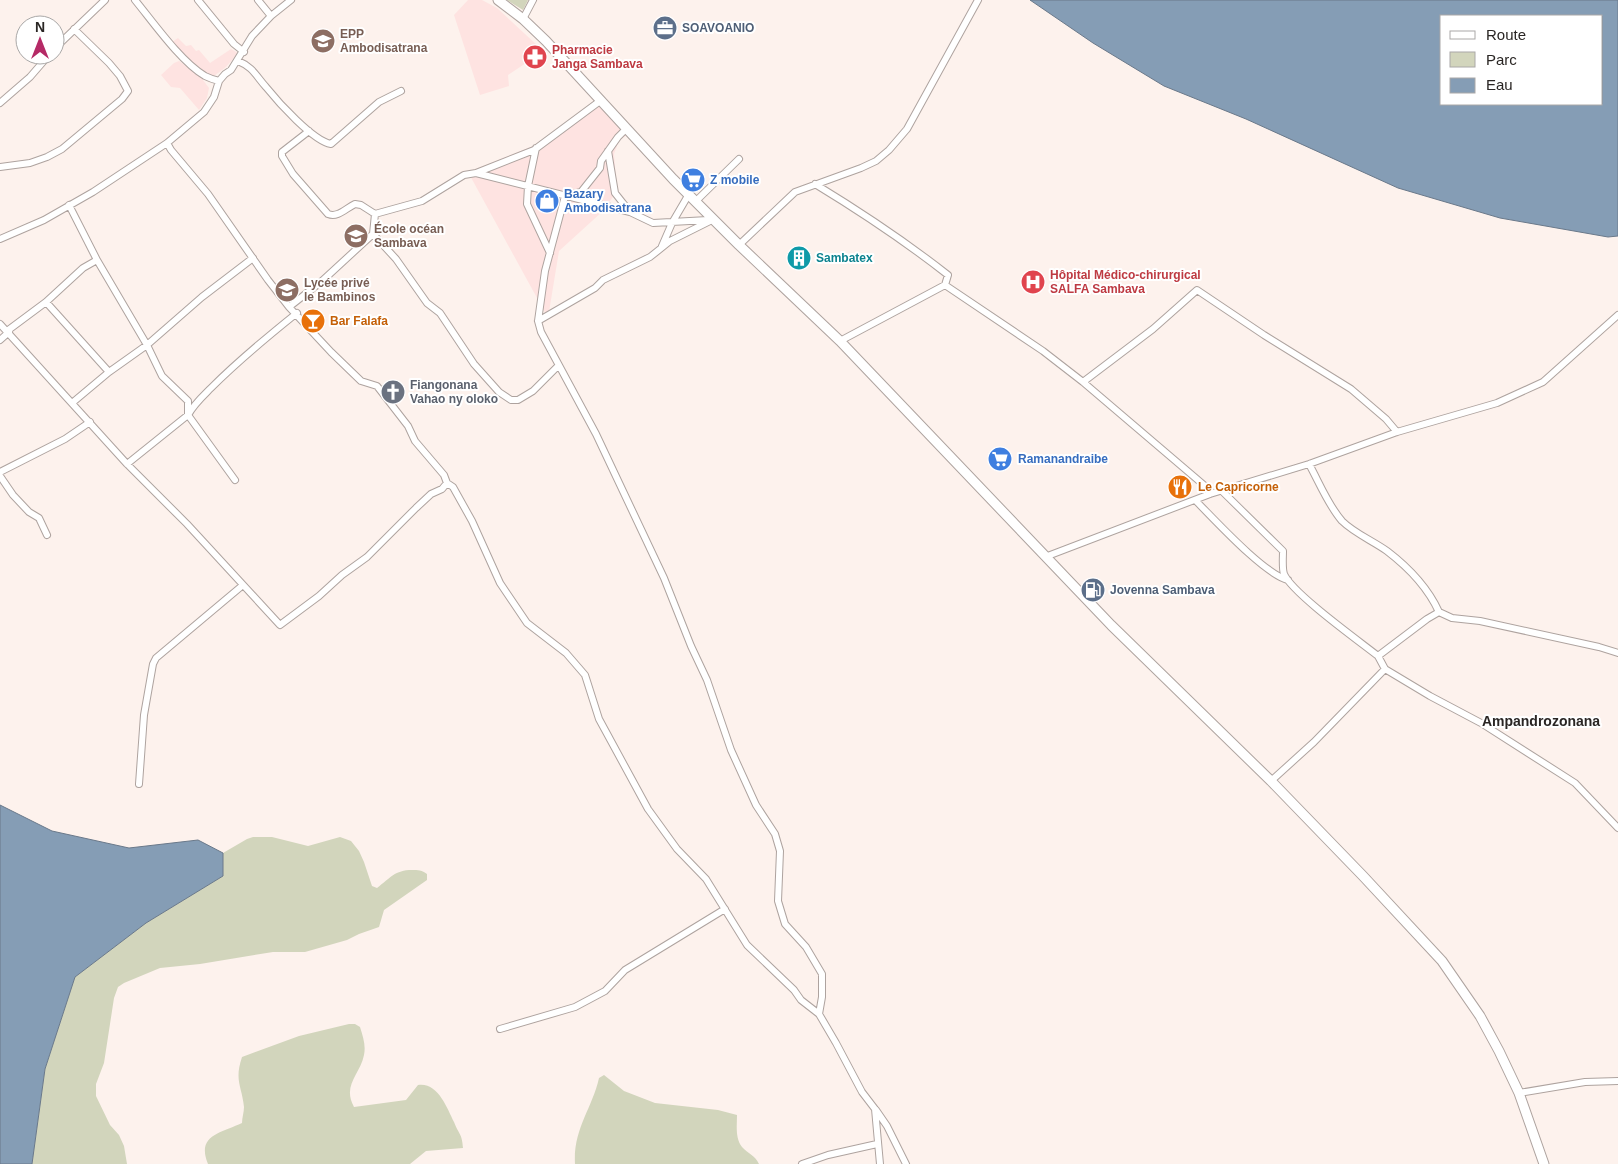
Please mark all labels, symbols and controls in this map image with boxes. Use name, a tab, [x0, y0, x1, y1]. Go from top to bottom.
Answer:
north arrow	[15, 15, 65, 65]
office icon: SOAVOANIO	[652, 15, 678, 41]
legend	[1440, 15, 1603, 105]
text: N	[35, 19, 45, 35]
place label: SOAVOANIO	[682, 21, 754, 35]
text: Route	[1486, 26, 1526, 43]
place label: EPP Ambodisatrana	[340, 27, 428, 55]
school or university icon: EPP Ambodisatrana	[310, 28, 336, 54]
place label: Pharmacie Janga Sambava	[552, 43, 643, 71]
pharmacy icon: Pharmacie Janga Sambava	[522, 44, 548, 70]
text: Parc	[1486, 51, 1517, 68]
text: Eau	[1486, 76, 1513, 93]
supermarket icon: Z mobile	[680, 167, 706, 193]
place label: Z mobile	[710, 173, 760, 187]
place label: Bazary Ambodisatrana	[564, 187, 652, 215]
shop icon: Bazary Ambodisatrana	[534, 188, 560, 214]
place label: École océan Sambava	[374, 221, 444, 250]
school or university icon: École océan Sambava	[343, 223, 369, 249]
building icon: Sambatex	[786, 245, 812, 271]
place label: Sambatex	[816, 251, 873, 265]
place label: Hôpital Médico-chirurgical SALFA Sambava	[1050, 268, 1201, 296]
hospital icon: Hôpital Médico-chirurgical SALFA Sambava	[1020, 269, 1046, 295]
place label: Lycée privé le Bambinos	[304, 276, 376, 304]
school or university icon: Lycée privé le Bambinos	[274, 277, 300, 303]
bar icon: Bar Falafa	[300, 308, 326, 334]
place label: Bar Falafa	[330, 314, 388, 328]
place label: Fiangonana Vahao ny oloko	[410, 378, 498, 406]
church icon: Fiangonana Vahao ny oloko	[380, 379, 406, 405]
supermarket icon: Ramanandraibe	[987, 446, 1013, 472]
place label: Ramanandraibe	[1018, 452, 1108, 466]
restaurant icon: Le Capricorne	[1167, 474, 1193, 500]
place label: Le Capricorne	[1198, 480, 1279, 494]
fuel station icon: Jovenna Sambava	[1080, 577, 1106, 603]
place label: Jovenna Sambava	[1110, 583, 1215, 597]
district label: Ampandrozonana	[1482, 713, 1600, 729]

